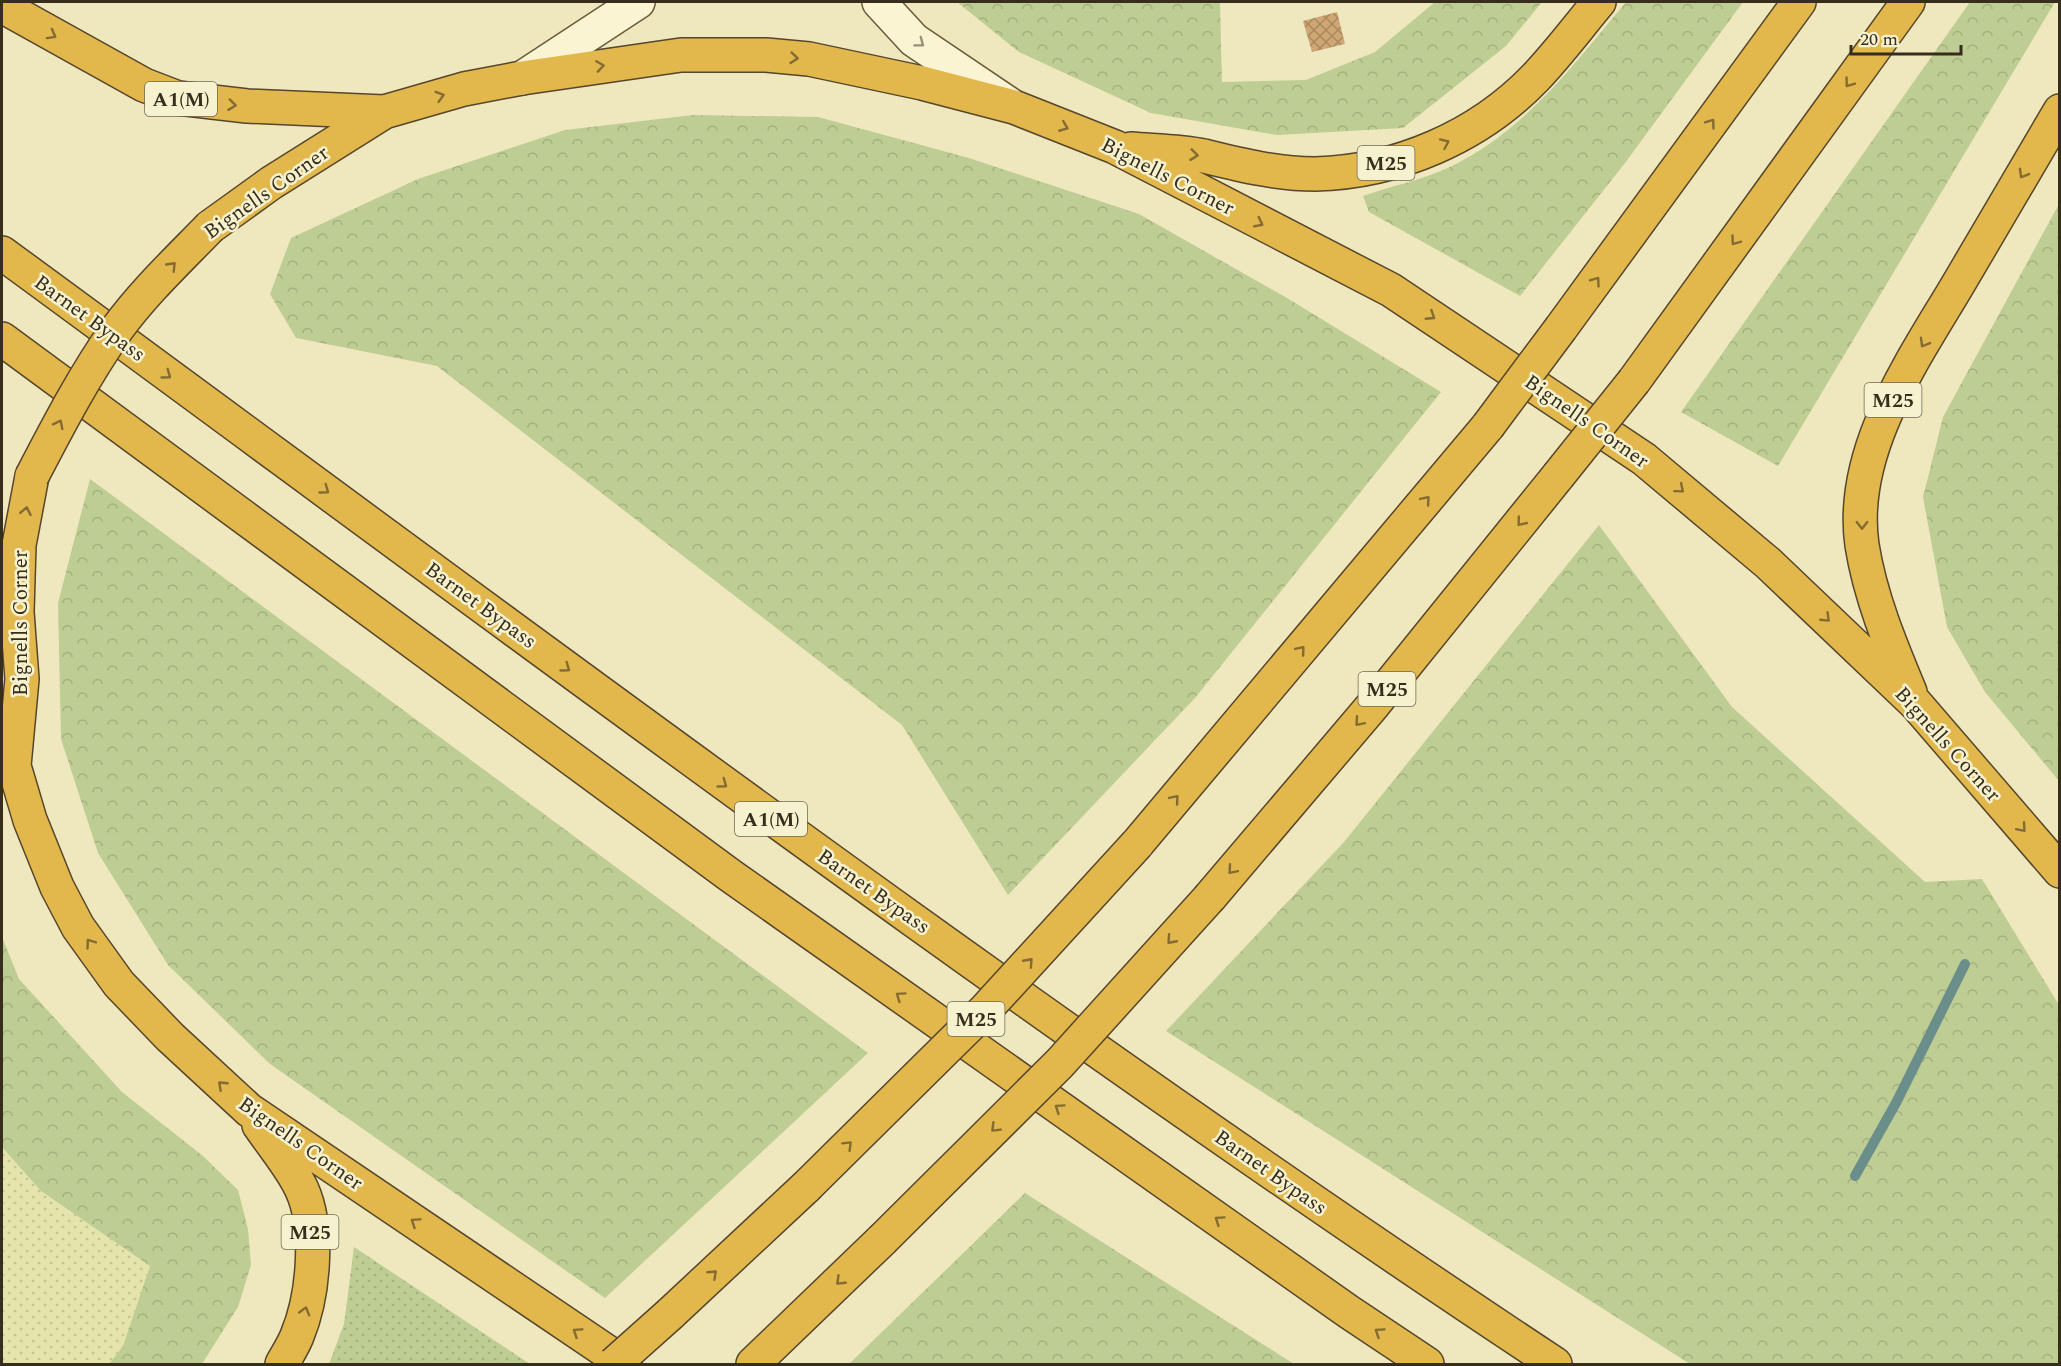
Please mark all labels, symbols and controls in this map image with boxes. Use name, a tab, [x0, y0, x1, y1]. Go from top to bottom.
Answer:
scale bar	[1851, 18, 1960, 56]
text: 20 m	[1860, 26, 1898, 53]
one-way arrow	[46, 27, 57, 39]
one-way arrow	[913, 36, 924, 47]
one-way arrow	[790, 51, 799, 64]
one-way arrow	[596, 61, 605, 73]
one-way arrow	[1846, 77, 1857, 88]
road number: A1(M)	[145, 82, 217, 116]
one-way arrow	[434, 91, 445, 103]
one-way arrow	[227, 98, 236, 110]
one-way arrow	[1703, 119, 1714, 130]
one-way arrow	[1058, 120, 1069, 132]
street label: Bignells Corner	[1095, 129, 1240, 224]
street label: Bignells Corner	[197, 138, 336, 248]
one-way arrow	[1439, 138, 1450, 150]
road number: M25	[1358, 146, 1414, 180]
one-way arrow	[1189, 148, 1198, 161]
one-way arrow	[2018, 168, 2030, 178]
one-way arrow	[1253, 216, 1264, 227]
one-way arrow	[1732, 235, 1743, 246]
one-way arrow	[165, 263, 176, 273]
street label: Barnet Bypass	[27, 267, 152, 370]
one-way arrow	[1588, 276, 1599, 287]
one-way arrow	[1425, 308, 1435, 320]
one-way arrow	[1920, 337, 1932, 347]
street label: Bignells Corner	[1517, 367, 1656, 477]
one-way arrow	[161, 368, 172, 379]
road number: M25	[1864, 383, 1922, 417]
one-way arrow	[52, 420, 63, 431]
one-way arrow	[1673, 482, 1684, 493]
one-way arrow	[318, 483, 329, 494]
one-way arrow	[1419, 496, 1430, 507]
one-way arrow	[19, 506, 32, 516]
one-way arrow	[1518, 515, 1529, 526]
one-way arrow	[1856, 520, 1868, 529]
street label: Bignells Corner	[5, 550, 37, 696]
street label: Barnet Bypass	[418, 554, 543, 657]
one-way arrow	[1819, 611, 1829, 622]
one-way arrow	[1294, 646, 1305, 657]
one-way arrow	[560, 661, 571, 672]
road number: M25	[1358, 672, 1416, 706]
street label: Bignells Corner	[1886, 680, 2008, 810]
one-way arrow	[1355, 715, 1366, 726]
one-way arrow	[716, 777, 727, 788]
one-way arrow	[1168, 795, 1179, 806]
road number: A1(M)	[735, 802, 807, 836]
one-way arrow	[2015, 821, 2026, 832]
street label: Barnet Bypass	[810, 841, 937, 943]
one-way arrow	[1228, 863, 1239, 874]
one-way arrow	[1167, 933, 1178, 944]
one-way arrow	[86, 939, 97, 950]
one-way arrow	[1022, 958, 1033, 969]
one-way arrow	[896, 992, 907, 1003]
road number: M25	[948, 1002, 1004, 1036]
one-way arrow	[218, 1081, 229, 1092]
street label: Bignells Corner	[231, 1089, 370, 1199]
one-way arrow	[1055, 1104, 1066, 1115]
one-way arrow	[991, 1121, 1002, 1132]
street label: Barnet Bypass	[1207, 1122, 1334, 1224]
one-way arrow	[841, 1142, 852, 1153]
road number: M25	[282, 1215, 338, 1249]
one-way arrow	[1214, 1217, 1225, 1228]
one-way arrow	[411, 1218, 422, 1229]
one-way arrow	[706, 1270, 717, 1281]
one-way arrow	[836, 1273, 847, 1284]
one-way arrow	[298, 1306, 310, 1317]
one-way arrow	[572, 1328, 583, 1339]
one-way arrow	[1374, 1328, 1385, 1339]

